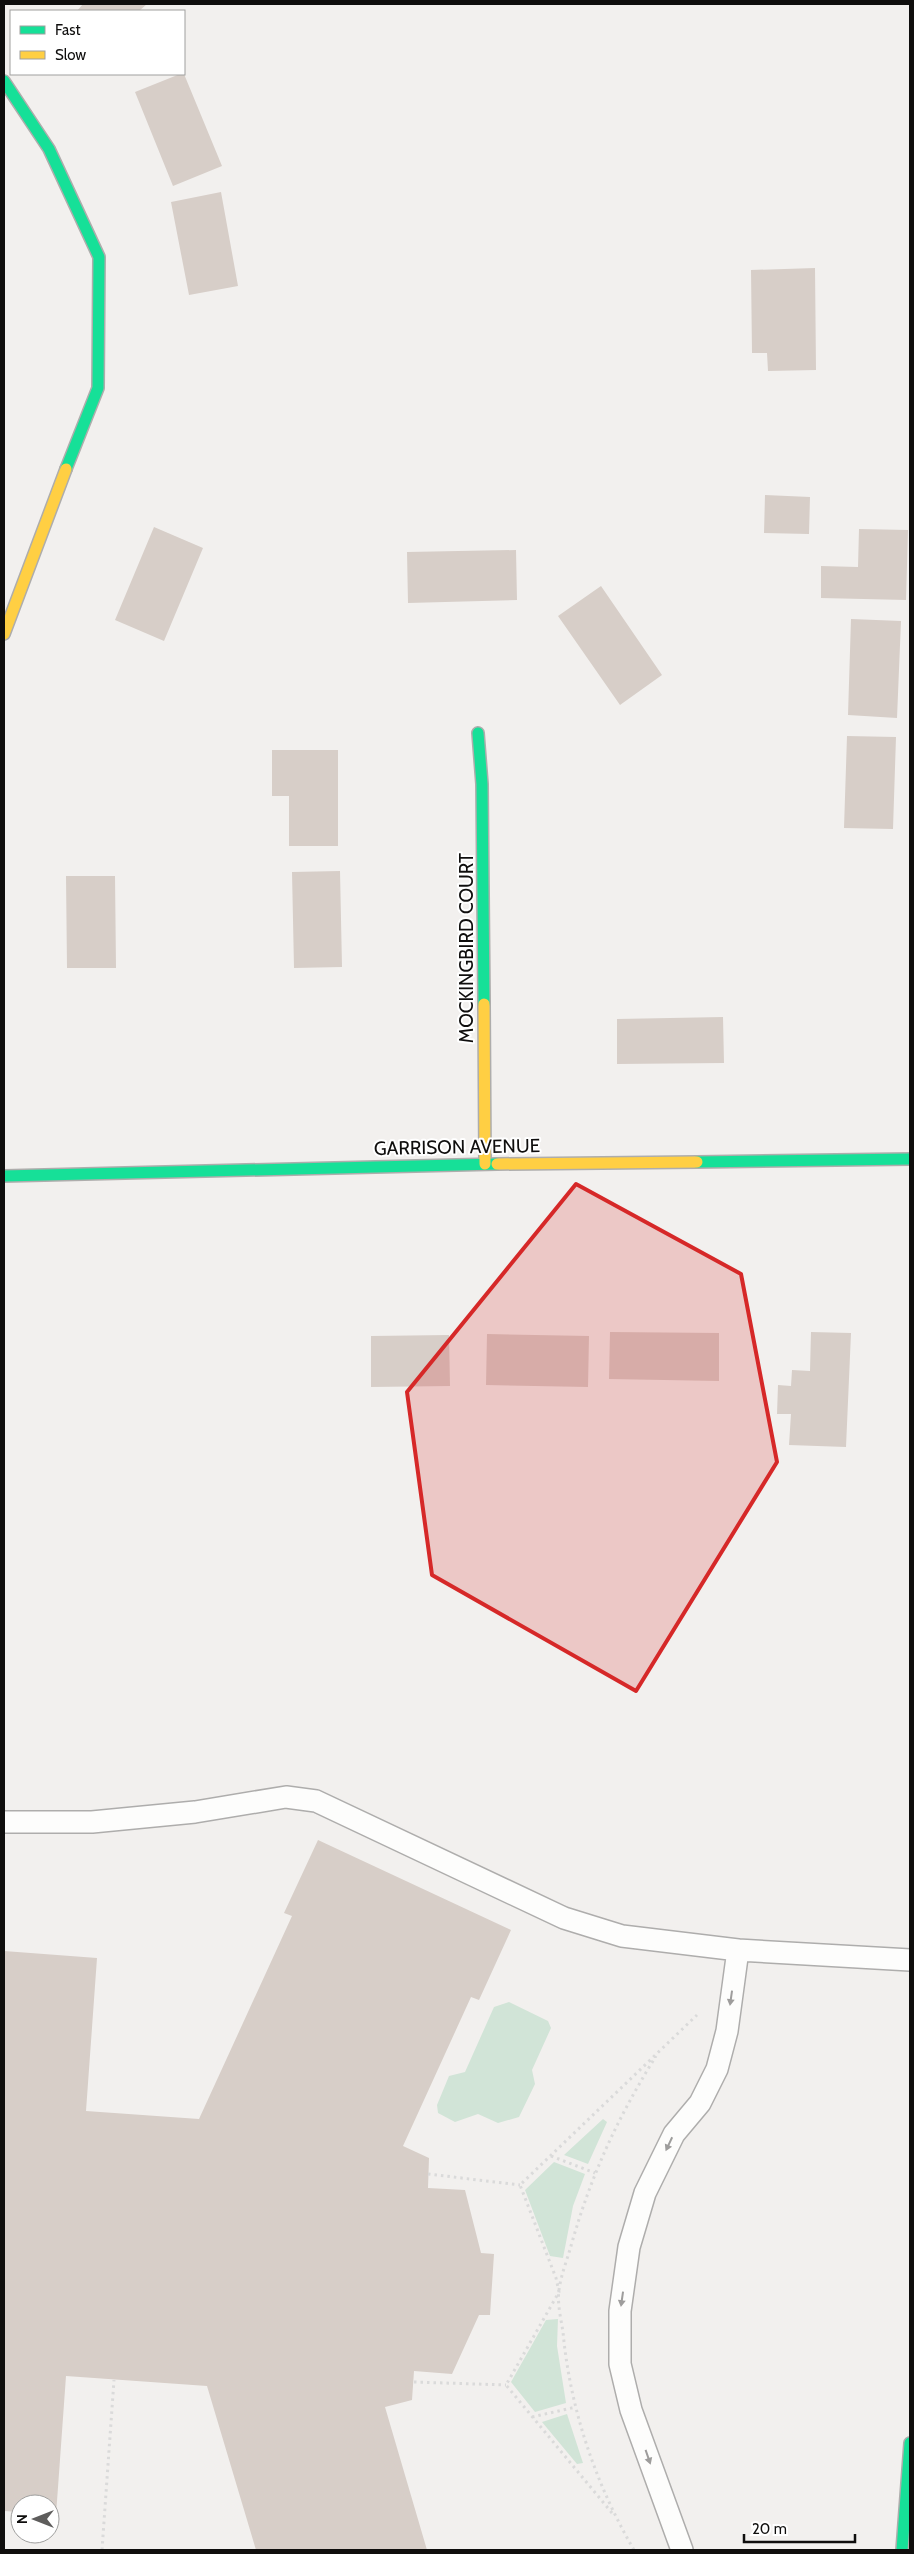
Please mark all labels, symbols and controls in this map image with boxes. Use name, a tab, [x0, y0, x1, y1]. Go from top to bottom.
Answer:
legend	[10, 10, 185, 75]
text: Fast	[55, 21, 80, 39]
text: Slow	[55, 46, 86, 64]
street label: MOCKINGBIRD COURT	[455, 853, 478, 1043]
street label: GARRISON AVENUE	[374, 1134, 540, 1160]
one-way arrow	[727, 1991, 735, 2007]
one-way arrow	[664, 2137, 673, 2152]
one-way arrow	[618, 2291, 626, 2307]
one-way arrow	[644, 2450, 652, 2465]
north arrow	[10, 2494, 60, 2544]
scale bar	[744, 2512, 855, 2544]
text: N	[13, 2514, 31, 2524]
text: 20 m	[752, 2520, 787, 2538]

